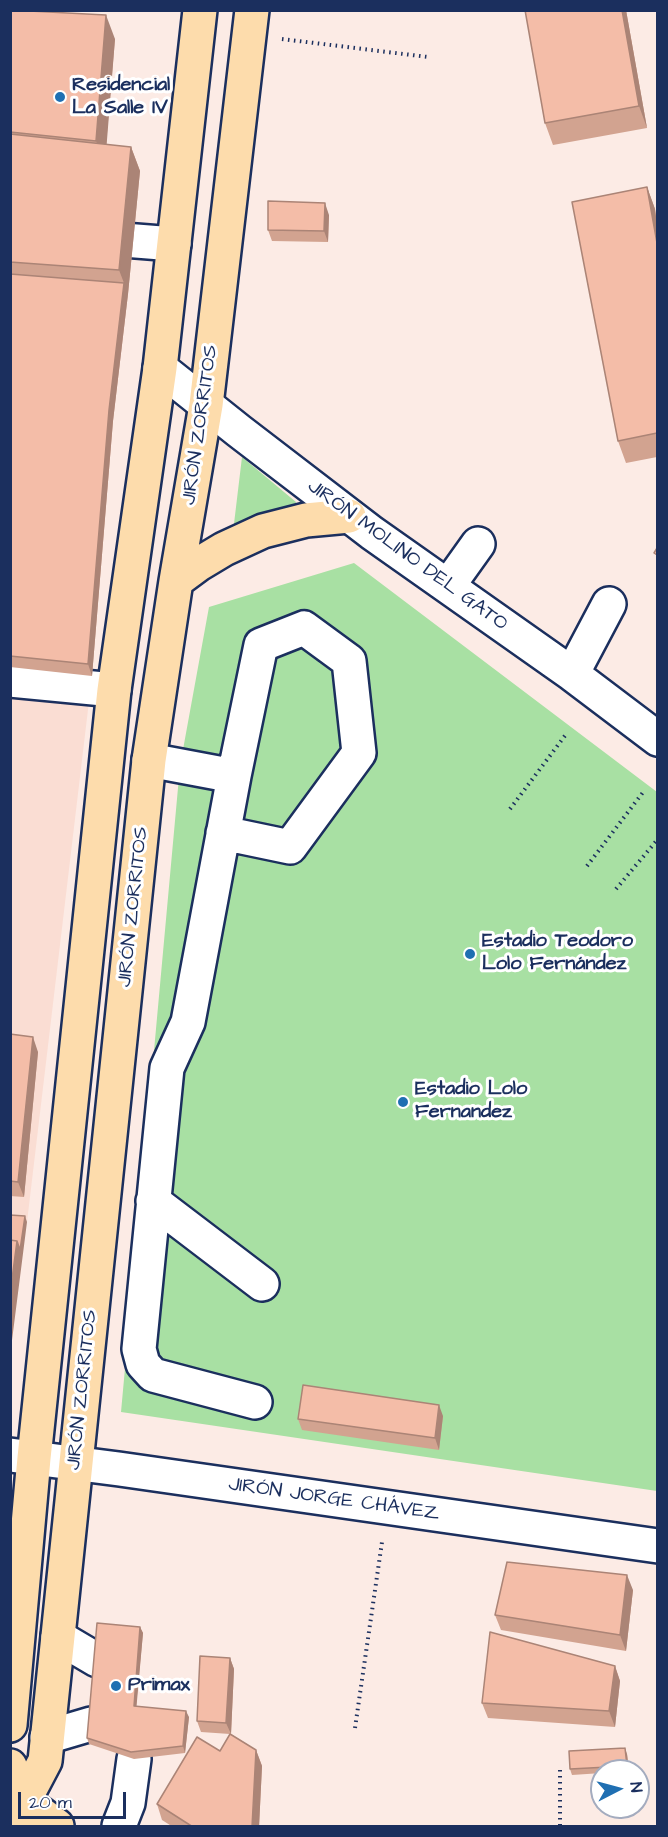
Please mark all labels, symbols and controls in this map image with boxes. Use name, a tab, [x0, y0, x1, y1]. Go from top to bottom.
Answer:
place label: Residencial La Salle IV	[72, 74, 170, 121]
marker: Residencial La Salle IV	[53, 90, 67, 104]
street label: JIRÓN ZORRITOS	[178, 344, 224, 506]
street label: JIRÓN MOLINO DEL GATO	[302, 475, 512, 637]
street label: JIRÓN ZORRITOS	[114, 826, 154, 988]
place label: Estadio Teodoro Lolo Fernández	[482, 930, 633, 977]
marker: Estadio Teodoro Lolo Fernández	[463, 947, 477, 961]
place label: Estadio Lolo Fernandez	[415, 1078, 527, 1125]
marker: Estadio Lolo Fernandez	[396, 1095, 410, 1109]
street label: JIRÓN ZORRITOS	[63, 1309, 103, 1471]
street label: JIRÓN JORGE CHÁVEZ	[227, 1473, 441, 1527]
place label: Primax	[128, 1674, 190, 1698]
marker: Primax	[109, 1679, 123, 1693]
north arrow	[590, 1759, 650, 1819]
scale bar	[21, 1780, 129, 1818]
text: N	[624, 1781, 647, 1793]
text: 20 m	[29, 1790, 72, 1815]

